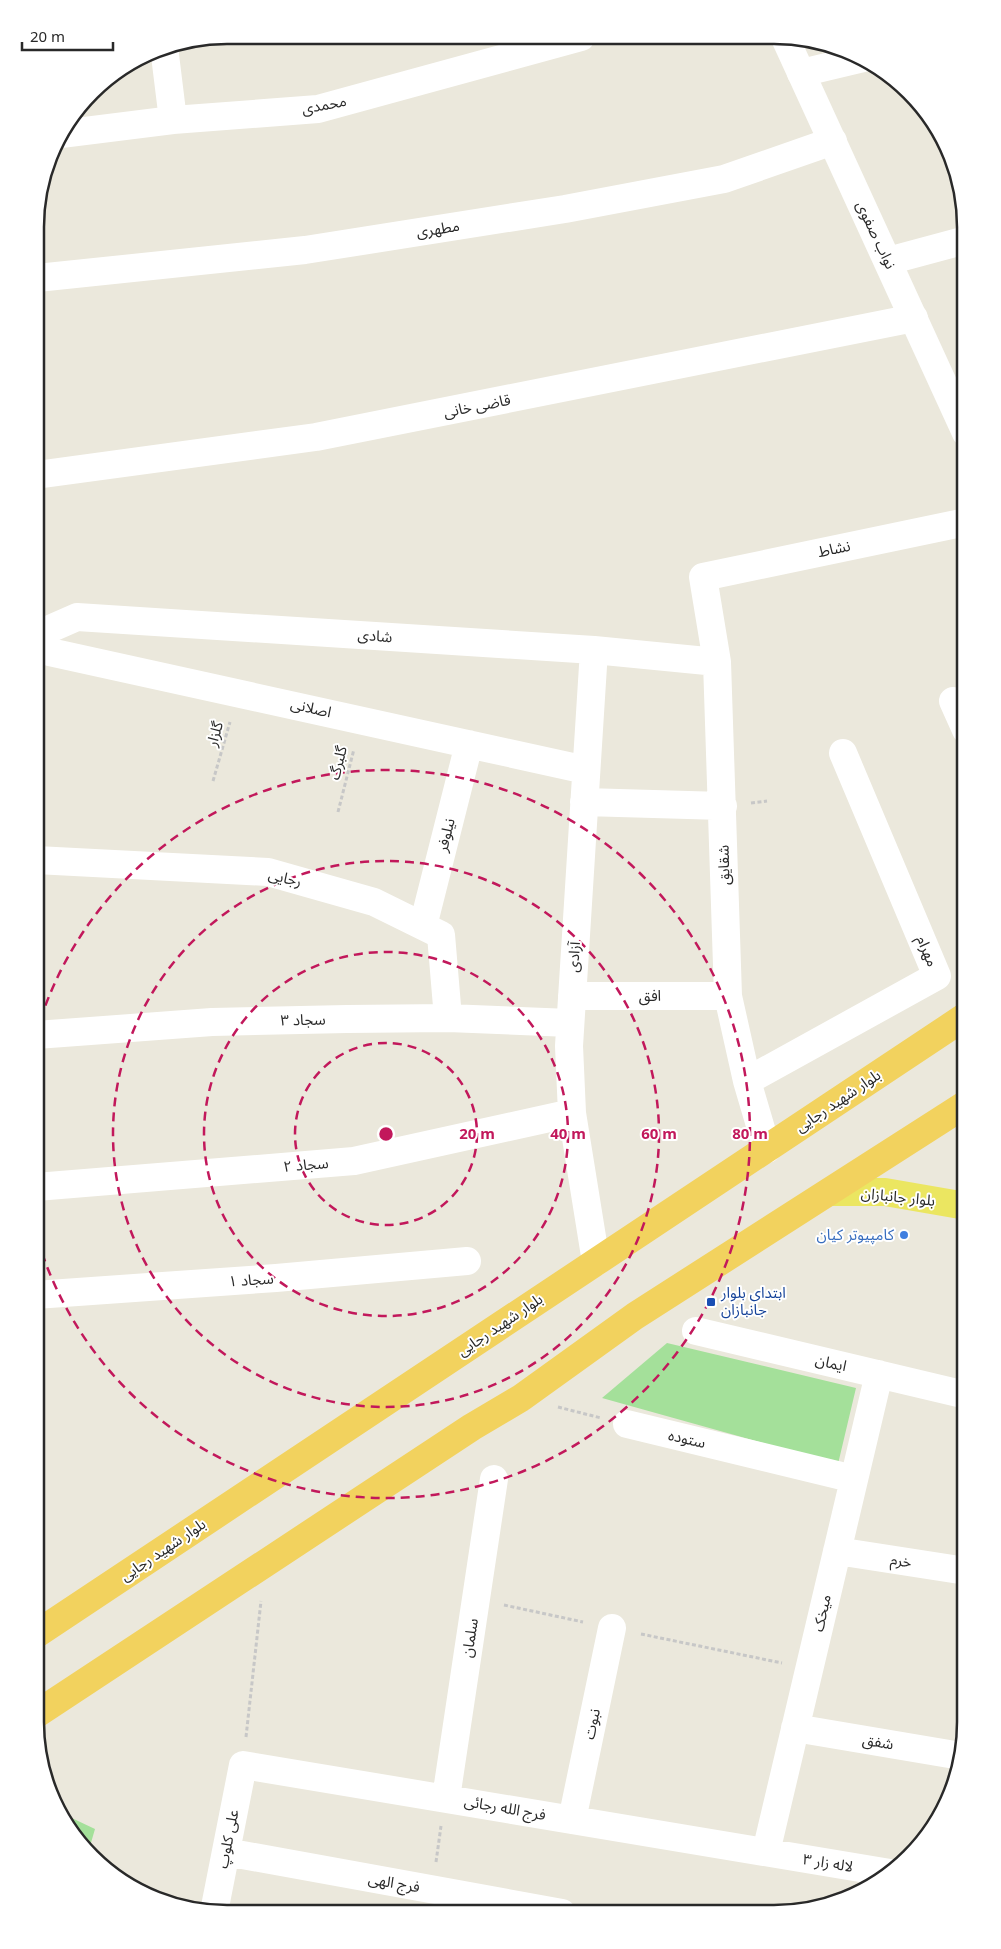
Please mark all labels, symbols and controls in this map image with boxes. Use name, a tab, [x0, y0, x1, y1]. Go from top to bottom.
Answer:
scale bar	[22, 20, 114, 52]
text: 20 m	[30, 26, 65, 46]
street label: محمدی	[300, 90, 348, 118]
street label: نواب صفوی	[852, 197, 901, 272]
street label: مطهری	[415, 215, 461, 241]
street label: قاضی خانی	[442, 389, 512, 421]
street label: نشاط	[816, 535, 852, 561]
street label: شادی	[357, 624, 393, 646]
street label: اصلانی	[289, 693, 334, 721]
street label: گلزار	[201, 718, 227, 750]
street label: گلبرگ	[323, 743, 351, 782]
street label: نیلوفر	[431, 816, 459, 855]
street label: شقایق	[713, 845, 734, 885]
street label: رجایی	[267, 863, 304, 891]
street label: مهرام	[911, 932, 943, 970]
street label: آزادی	[562, 940, 584, 973]
street label: افق	[639, 985, 661, 1006]
street label: سجاد ۳	[280, 1009, 326, 1029]
street label: بلوار شهید رجایی	[791, 1064, 884, 1136]
text: 20 m	[459, 1123, 495, 1143]
text: 40 m	[550, 1123, 586, 1143]
text: 60 m	[641, 1123, 677, 1143]
text: 80 m	[732, 1123, 768, 1143]
centre of rings	[377, 1125, 395, 1143]
street label: سجاد ۲	[282, 1152, 330, 1176]
street label: بلوار جانبازان	[860, 1182, 936, 1210]
place label: کامپیوتر کیان	[817, 1224, 895, 1245]
marker: کامپیوتر کیان	[898, 1229, 910, 1241]
street label: سجاد ۱	[228, 1267, 274, 1291]
place label: ابتدای بلوار جانبازان	[720, 1282, 786, 1319]
street label: بلوار شهید رجایی	[453, 1288, 546, 1360]
marker: ابتدای بلوار جانبازان	[705, 1296, 717, 1308]
street label: ایمان	[814, 1349, 849, 1375]
street label: ستوده	[667, 1424, 708, 1452]
street label: بلوار شهید رجایی	[116, 1513, 209, 1585]
street label: خرم	[889, 1548, 913, 1574]
street label: میخک	[807, 1592, 835, 1633]
street label: سلمان	[456, 1617, 482, 1659]
street label: نبوت	[578, 1706, 604, 1741]
street label: شفق	[861, 1728, 896, 1755]
street label: فرج الله رجائی	[462, 1790, 548, 1827]
street label: علی کلوپ	[212, 1807, 244, 1870]
street label: لاله زار ۳	[802, 1848, 855, 1876]
street label: فرج الهی	[366, 1868, 422, 1899]

